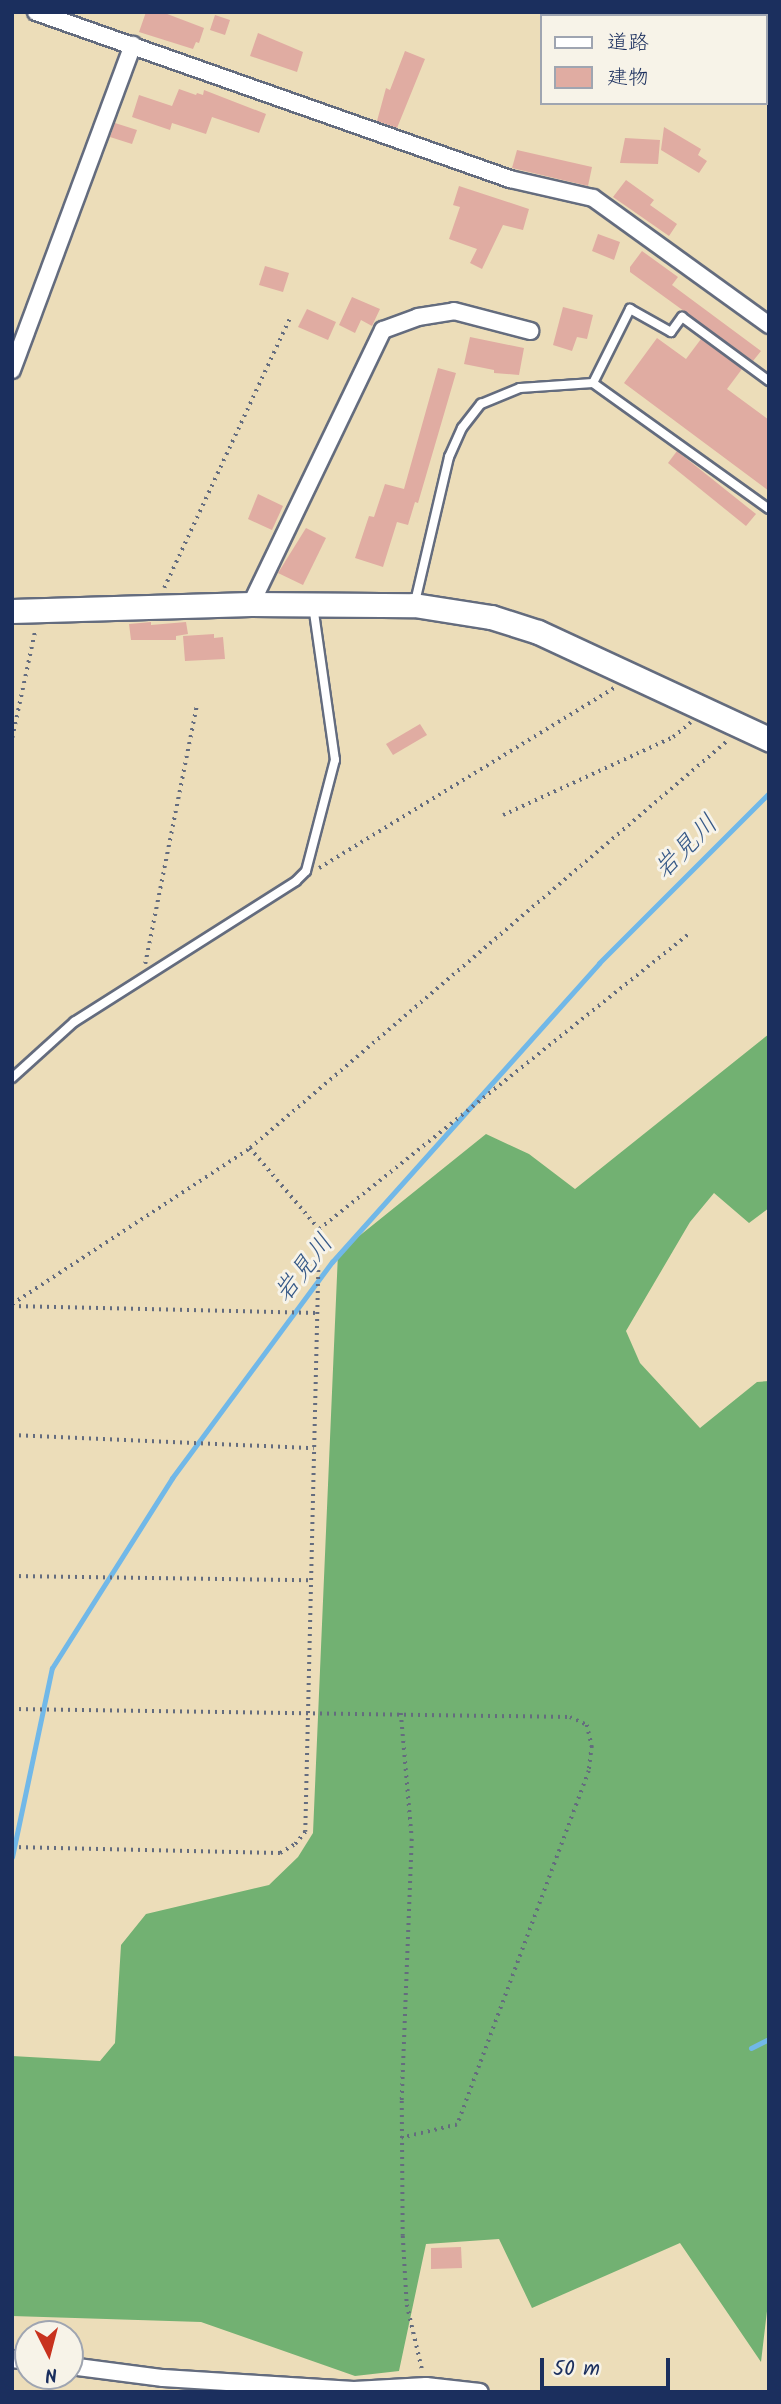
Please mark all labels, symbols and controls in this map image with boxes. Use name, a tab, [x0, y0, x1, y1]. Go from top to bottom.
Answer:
legend	[540, 14, 767, 105]
text: 道路	[607, 27, 649, 60]
text: 建物	[607, 62, 649, 95]
water label: 岩見川	[648, 809, 726, 887]
water label: 岩見川	[269, 1229, 341, 1309]
north arrow	[14, 2320, 84, 2390]
scale bar	[543, 2344, 672, 2388]
text: 50 m	[553, 2353, 600, 2386]
text: N	[43, 2358, 59, 2389]

